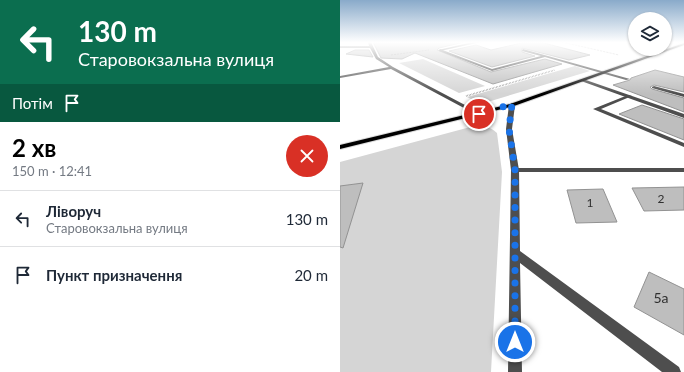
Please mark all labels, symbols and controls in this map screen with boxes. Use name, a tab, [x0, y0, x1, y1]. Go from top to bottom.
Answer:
map controls	[628, 12, 672, 56]
button: layers	[628, 12, 672, 56]
text: 130 m	[78, 14, 157, 48]
icon: left	[12, 16, 64, 68]
text: Старовокзальна вулиця	[78, 48, 274, 70]
icon: arrive	[61, 92, 83, 114]
text: Потім	[12, 94, 53, 112]
pin	[462, 97, 496, 131]
icon: arrive	[468, 103, 490, 125]
text: 2 хв	[12, 133, 56, 162]
button: close	[286, 135, 328, 177]
text: 150 m · 12:41	[12, 163, 92, 179]
house number: 2	[658, 191, 665, 206]
house number: 1	[587, 195, 594, 210]
text: Ліворуч	[46, 202, 101, 220]
icon: left	[12, 208, 34, 230]
text: 130 m	[286, 210, 328, 228]
text: Старовокзальна вулиця	[46, 220, 188, 236]
icon: arrive	[12, 264, 34, 286]
text: Пункт призначення	[46, 266, 182, 284]
text: 20 m	[294, 266, 328, 284]
house number: 5а	[653, 289, 669, 306]
position arrow	[494, 321, 536, 363]

